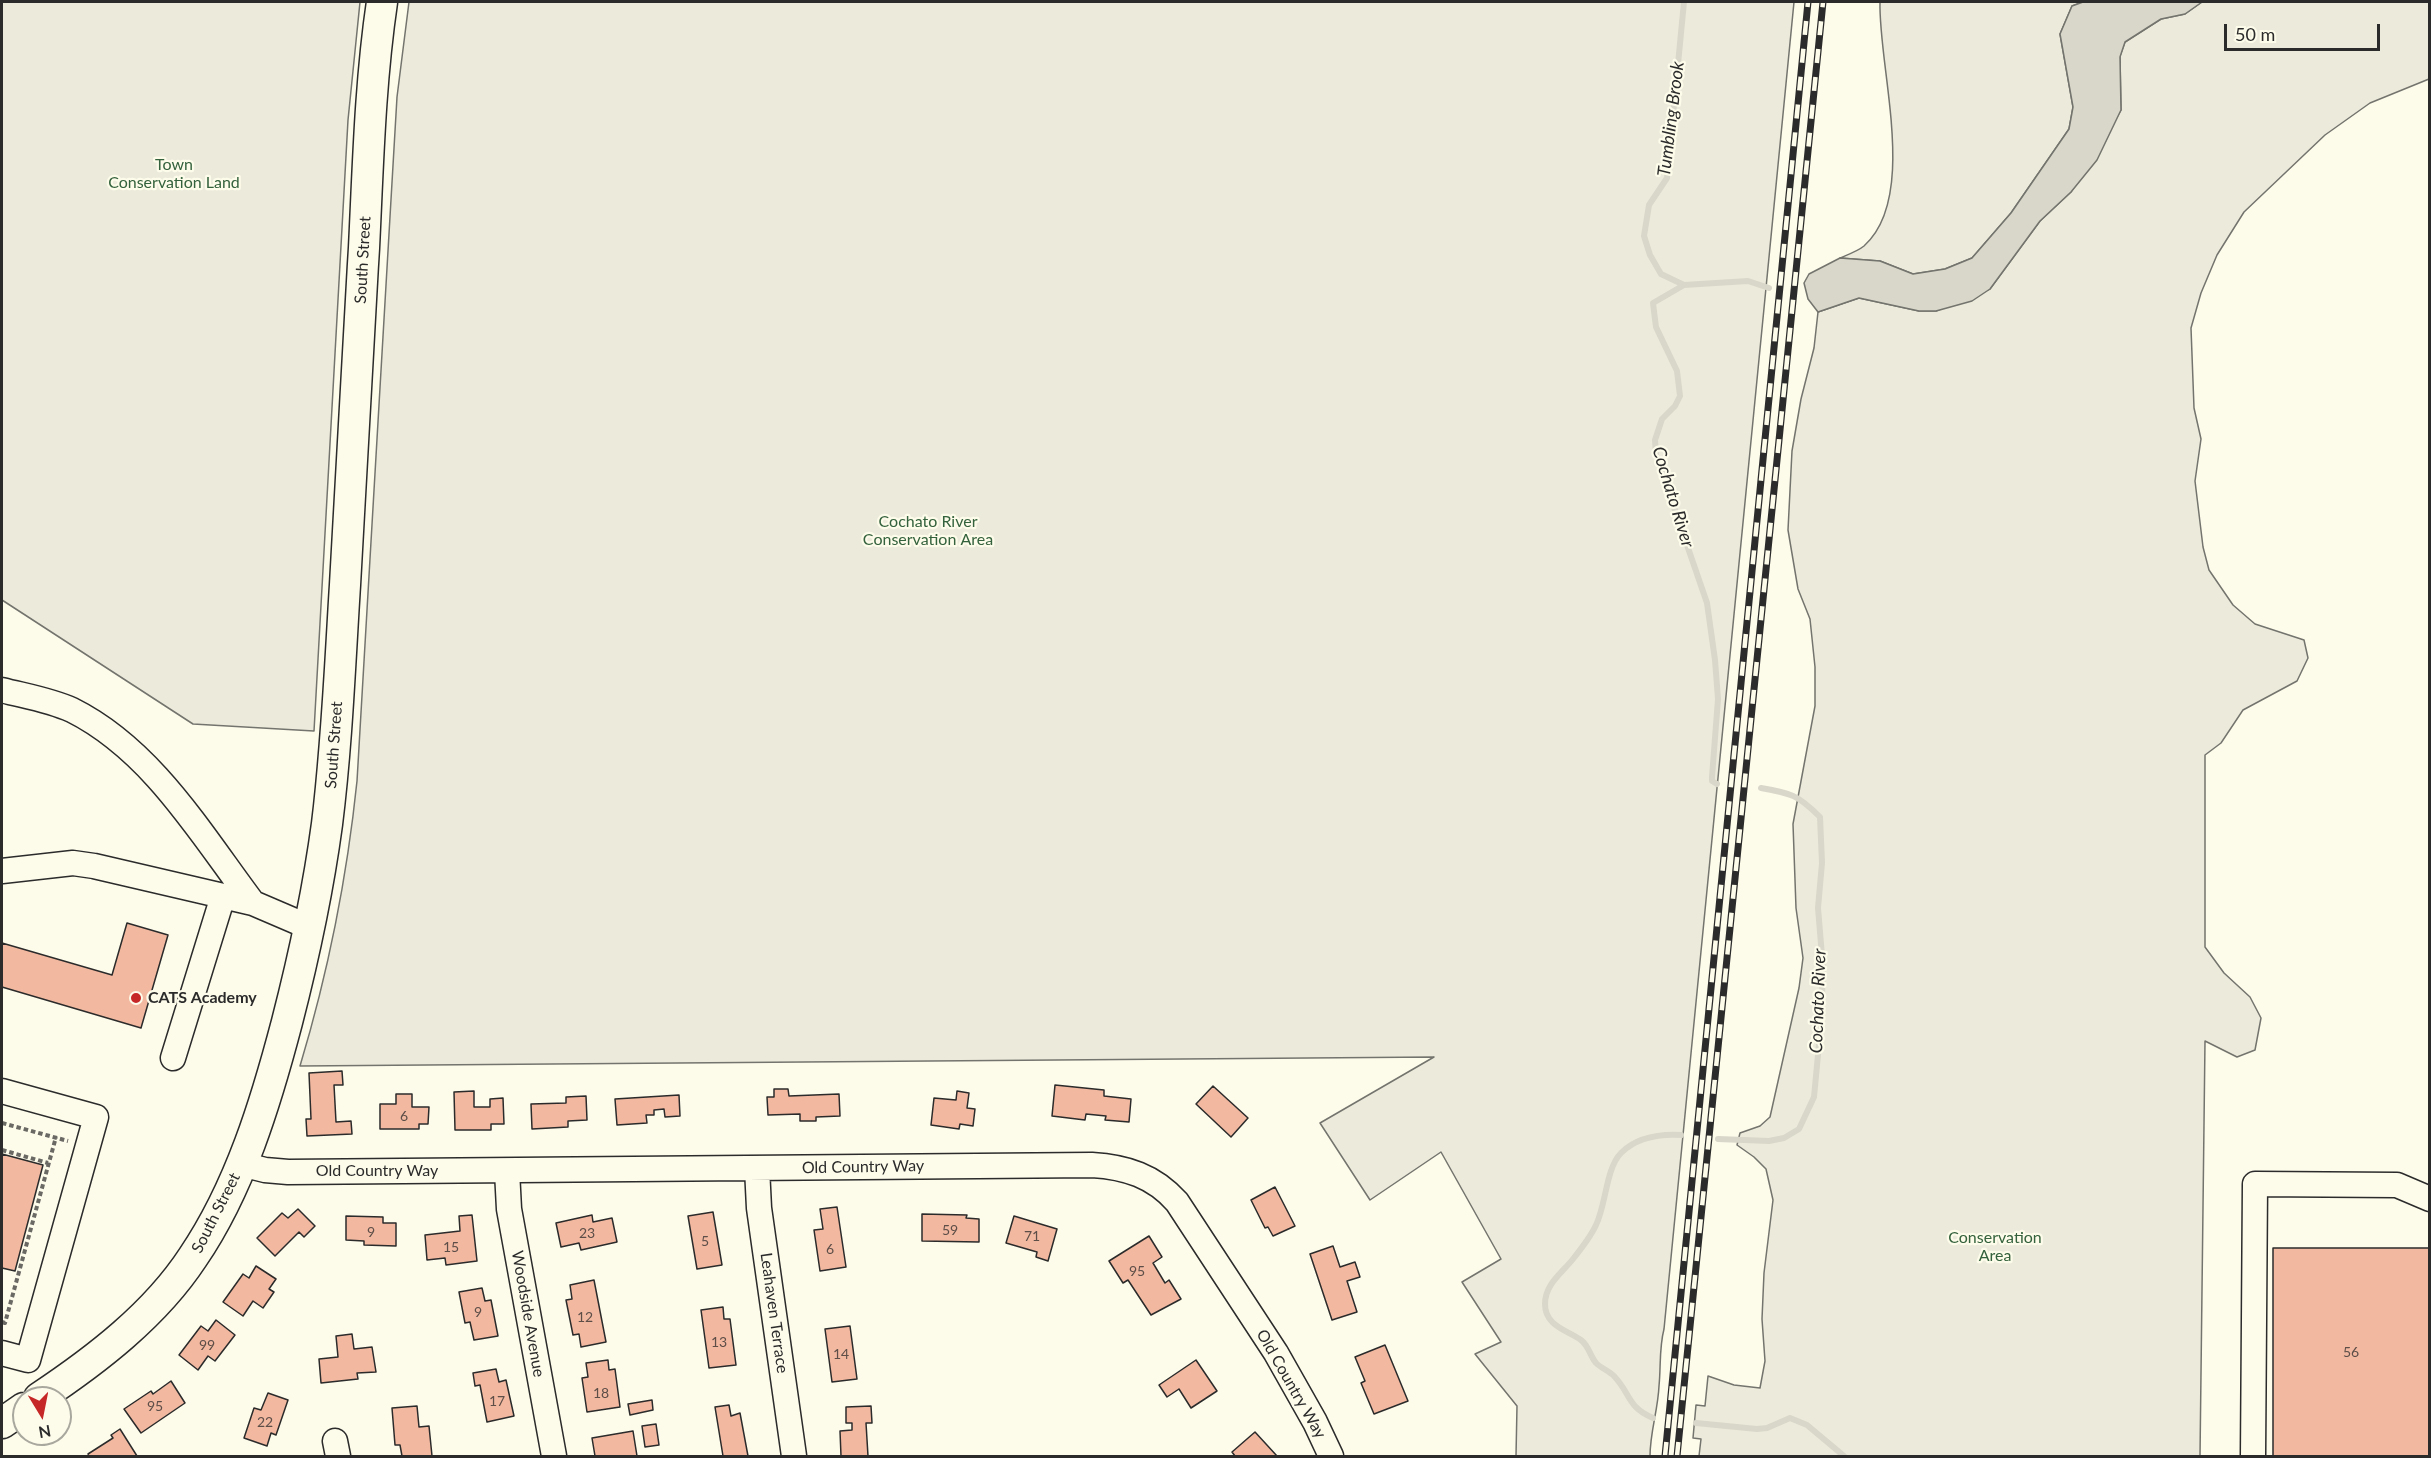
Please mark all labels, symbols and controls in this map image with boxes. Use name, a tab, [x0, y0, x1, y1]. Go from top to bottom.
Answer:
scale bar	[2227, 12, 2383, 50]
text: 50 m	[2235, 23, 2275, 45]
water label: Tumbling Brook	[1653, 60, 1689, 178]
park label: Town Conservation Land	[108, 155, 240, 193]
street label: South Street	[351, 216, 375, 304]
water label: Cochato River	[1647, 444, 1699, 550]
park label: Cochato River Conservation Area	[863, 512, 993, 550]
street label: South Street	[321, 701, 347, 789]
water label: Cochato River	[1805, 948, 1831, 1054]
place label: CATS Academy	[148, 988, 257, 1008]
marker: CATS Academy	[129, 991, 143, 1005]
house number: 6	[400, 1108, 408, 1124]
street label: Old Country Way	[802, 1156, 924, 1178]
street label: Old Country Way	[316, 1161, 438, 1181]
street label: South Street	[188, 1170, 244, 1256]
house number: 59	[942, 1222, 958, 1238]
house number: 9	[367, 1224, 375, 1240]
house number: 23	[579, 1225, 595, 1241]
house number: 71	[1024, 1228, 1040, 1244]
park label: Conservation Area	[1948, 1228, 2042, 1266]
house number: 5	[701, 1233, 709, 1249]
house number: 15	[443, 1239, 459, 1255]
house number: 6	[826, 1241, 834, 1257]
street label: Woodside Avenue	[507, 1249, 549, 1379]
street label: Leahaven Terrace	[756, 1251, 792, 1375]
house number: 95	[1129, 1263, 1145, 1279]
house number: 9	[474, 1304, 482, 1320]
house number: 12	[577, 1309, 593, 1325]
street label: Old Country Way	[1252, 1326, 1330, 1442]
house number: 13	[711, 1334, 727, 1350]
house number: 99	[199, 1337, 215, 1353]
house number: 56	[2343, 1344, 2359, 1360]
house number: 14	[833, 1346, 849, 1362]
house number: 18	[593, 1385, 609, 1401]
north arrow	[12, 1386, 72, 1446]
house number: 17	[489, 1393, 505, 1409]
house number: 95	[147, 1398, 163, 1414]
house number: 22	[257, 1414, 273, 1430]
text: N	[37, 1422, 53, 1443]

